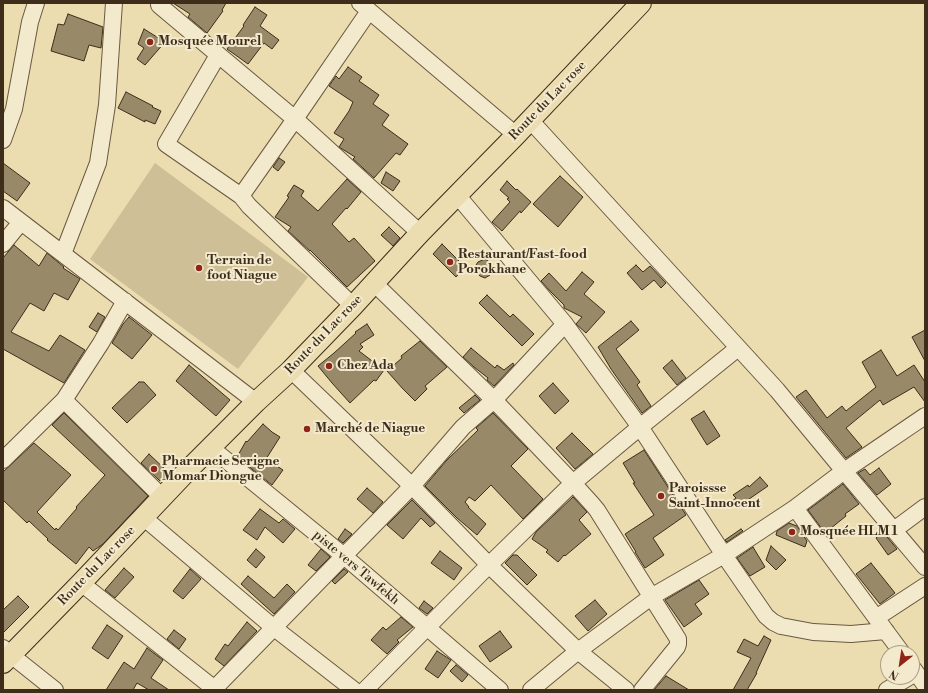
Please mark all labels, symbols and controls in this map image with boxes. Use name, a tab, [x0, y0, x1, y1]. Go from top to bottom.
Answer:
place label: Mosquée Mourel	[158, 34, 261, 50]
marker: Mosquée Mourel	[145, 37, 155, 47]
street label: Route du Lac rose	[506, 58, 590, 144]
place label: Restaurant/Fast-food Porokhane	[458, 247, 587, 278]
place label: Terrain de foot Niague	[207, 253, 277, 284]
marker: Restaurant/Fast-food Porokhane	[445, 257, 455, 267]
marker: Terrain de foot Niague	[194, 263, 204, 273]
street label: Route du Lac rose	[282, 292, 366, 378]
place label: Chez Ada	[337, 358, 394, 374]
marker: Chez Ada	[324, 361, 334, 371]
place label: Marché de Niague	[315, 421, 425, 437]
marker: Marché de Niague	[302, 424, 312, 434]
place label: Pharmacie Serigne Momar Diongue	[162, 454, 279, 485]
marker: Pharmacie Serigne Momar Diongue	[149, 464, 159, 474]
place label: Paroissse Saint-Innocent	[669, 481, 760, 512]
marker: Paroissse Saint-Innocent	[656, 491, 666, 501]
street label: Route du Lac rose	[55, 523, 139, 609]
place label: Mosquée HLM 1	[800, 524, 898, 540]
street label: piste vers Tawfekh	[310, 527, 402, 609]
marker: Mosquée HLM 1	[787, 527, 797, 537]
north arrow	[880, 645, 920, 685]
text: N	[887, 666, 902, 683]

